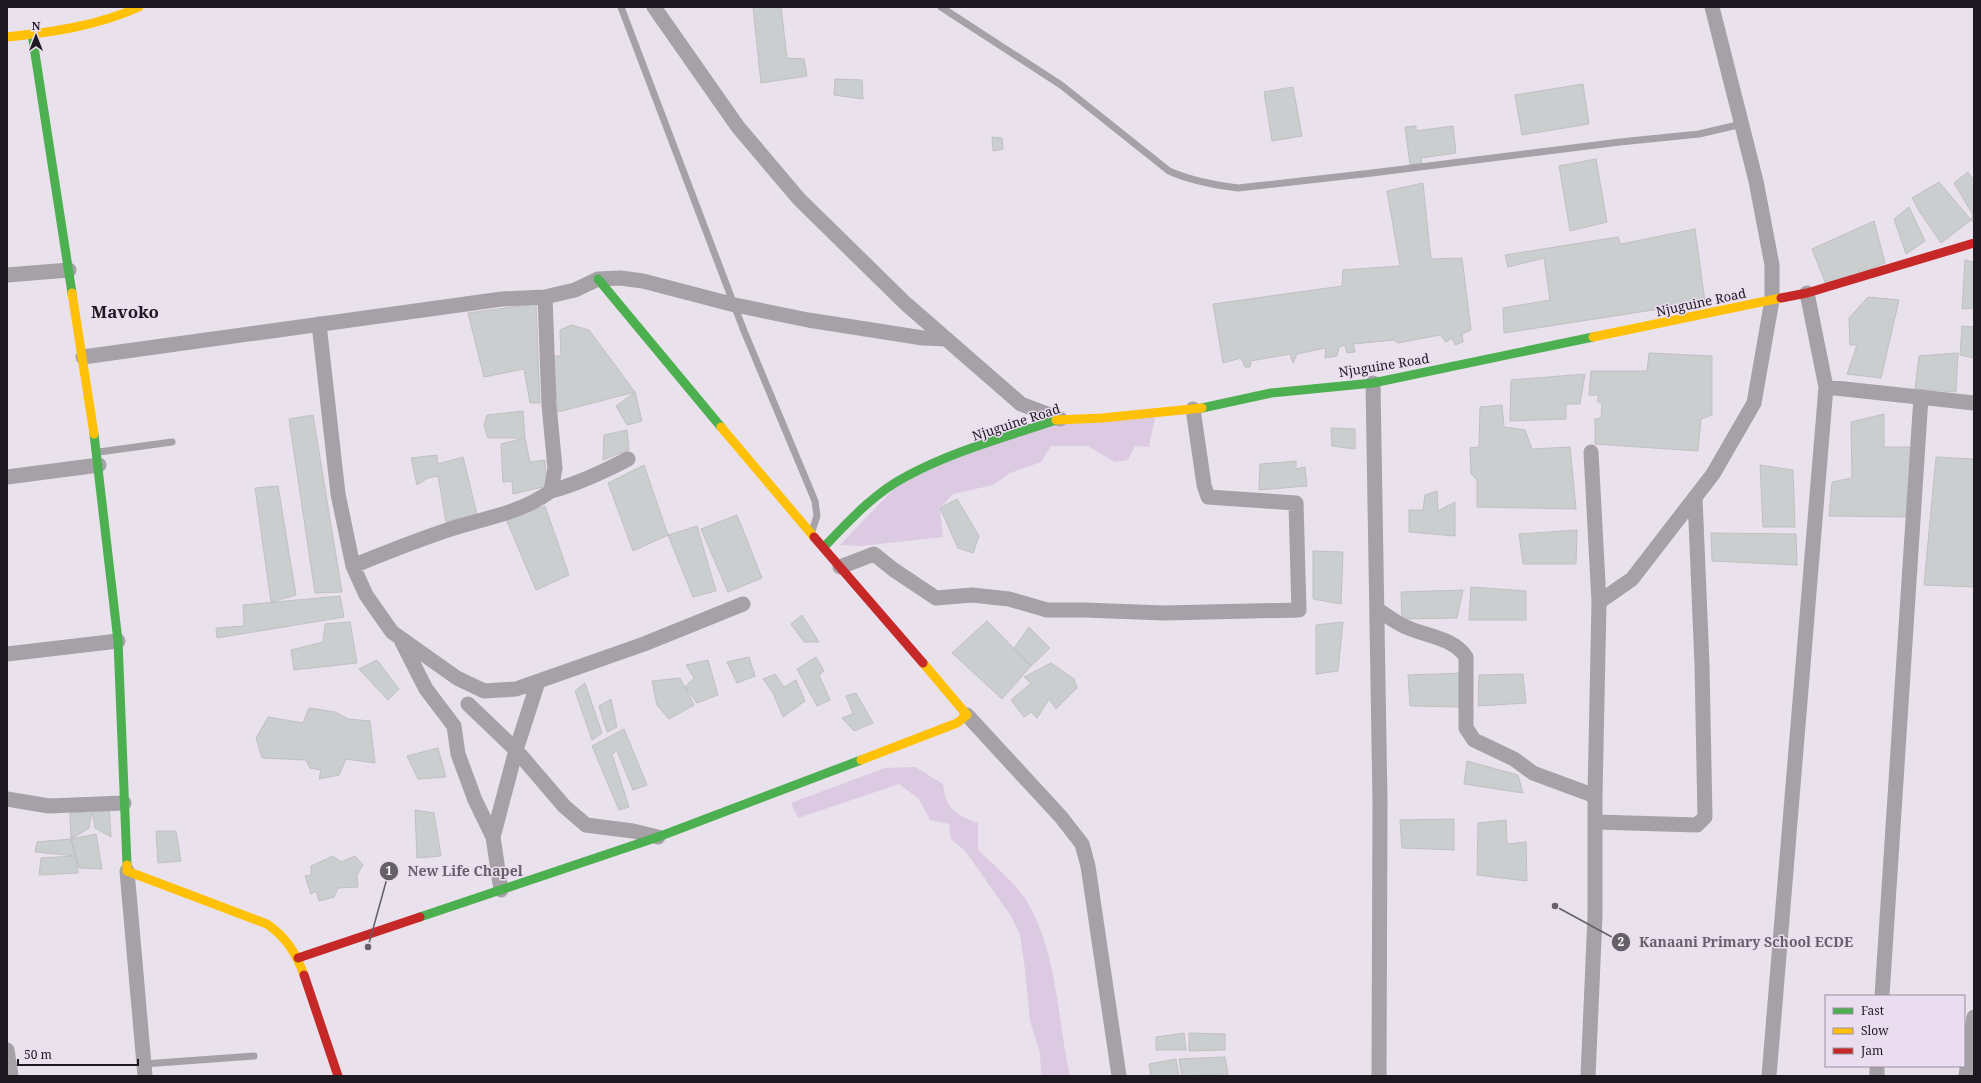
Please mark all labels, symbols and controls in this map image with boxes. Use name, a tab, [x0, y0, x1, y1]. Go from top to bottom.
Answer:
north arrow	[16, 16, 56, 56]
text: N	[32, 18, 41, 33]
street label: Njuguine Road	[1654, 284, 1748, 320]
district label: Mavoko	[91, 300, 159, 323]
street label: Njuguine Road	[1337, 349, 1431, 381]
street label: Njuguine Road	[970, 399, 1062, 445]
callout: New Life Chapel	[379, 858, 530, 884]
text: New Life Chapel	[407, 861, 523, 880]
text: 1	[386, 862, 393, 879]
callout: Kanaani Primary School ECDE	[1611, 929, 1861, 955]
text: Kanaani Primary School ECDE	[1639, 932, 1853, 951]
text: 2	[1618, 933, 1625, 950]
legend	[1825, 995, 1965, 1067]
text: Fast	[1861, 1002, 1884, 1019]
text: Slow	[1861, 1022, 1889, 1039]
scale bar	[18, 1041, 138, 1067]
text: Jam	[1860, 1042, 1883, 1059]
text: 50 m	[24, 1046, 52, 1063]

